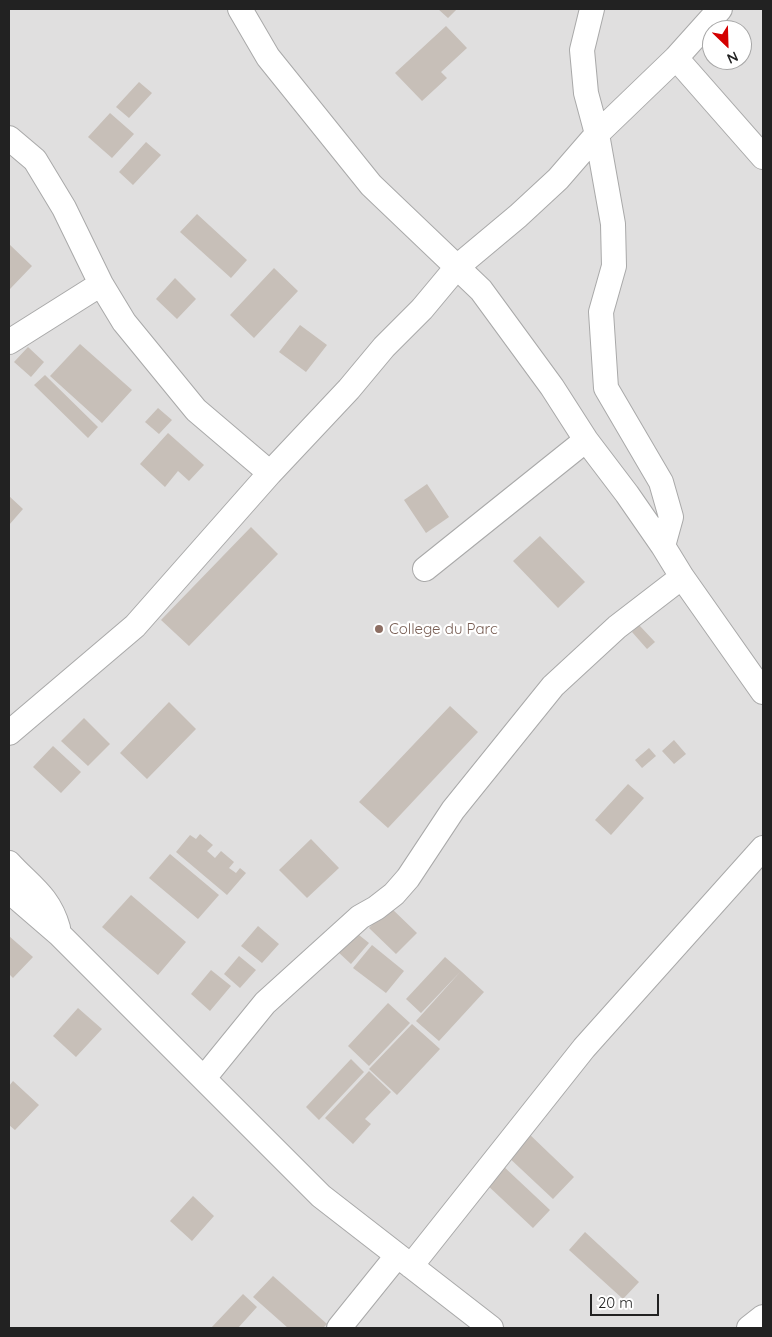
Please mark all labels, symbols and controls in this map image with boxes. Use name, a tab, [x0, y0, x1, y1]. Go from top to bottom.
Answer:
north arrow	[702, 20, 752, 70]
text: N	[724, 47, 741, 68]
place label: College du Parc	[389, 620, 498, 638]
marker: College du Parc	[373, 623, 385, 635]
scale bar	[592, 1284, 661, 1316]
text: 20 m	[598, 1293, 633, 1312]

